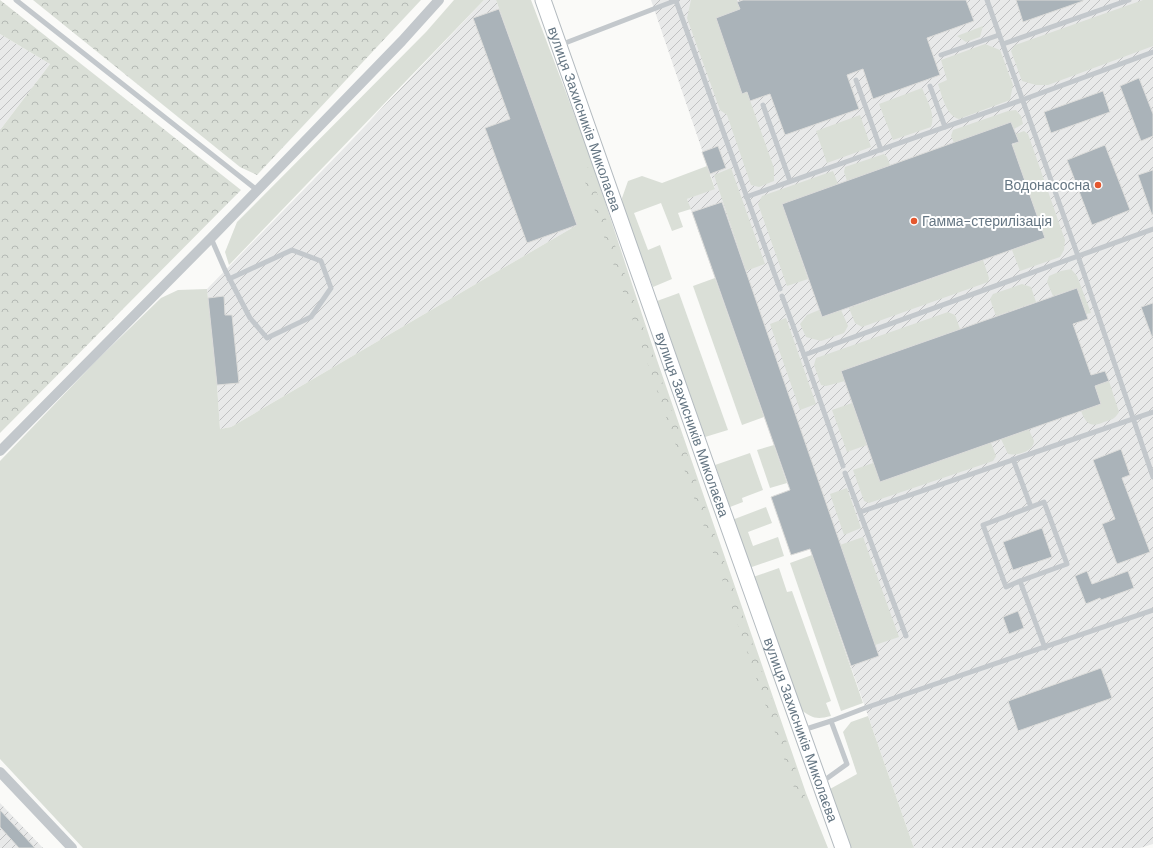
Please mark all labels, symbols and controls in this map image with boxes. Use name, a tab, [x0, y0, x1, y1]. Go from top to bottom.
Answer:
street label: вулиця Захисників Миколаєва	[544, 24, 626, 214]
place label: Водонасосна	[1004, 176, 1090, 194]
marker: Водонасосна	[1093, 180, 1103, 190]
place label: Гамма-стерилізація	[922, 212, 1052, 230]
marker: Гамма-стерилізація	[909, 216, 919, 226]
street label: вулиця Захисників Миколаєва	[651, 330, 733, 520]
street label: вулиця Захисників Миколаєва	[760, 635, 842, 825]

